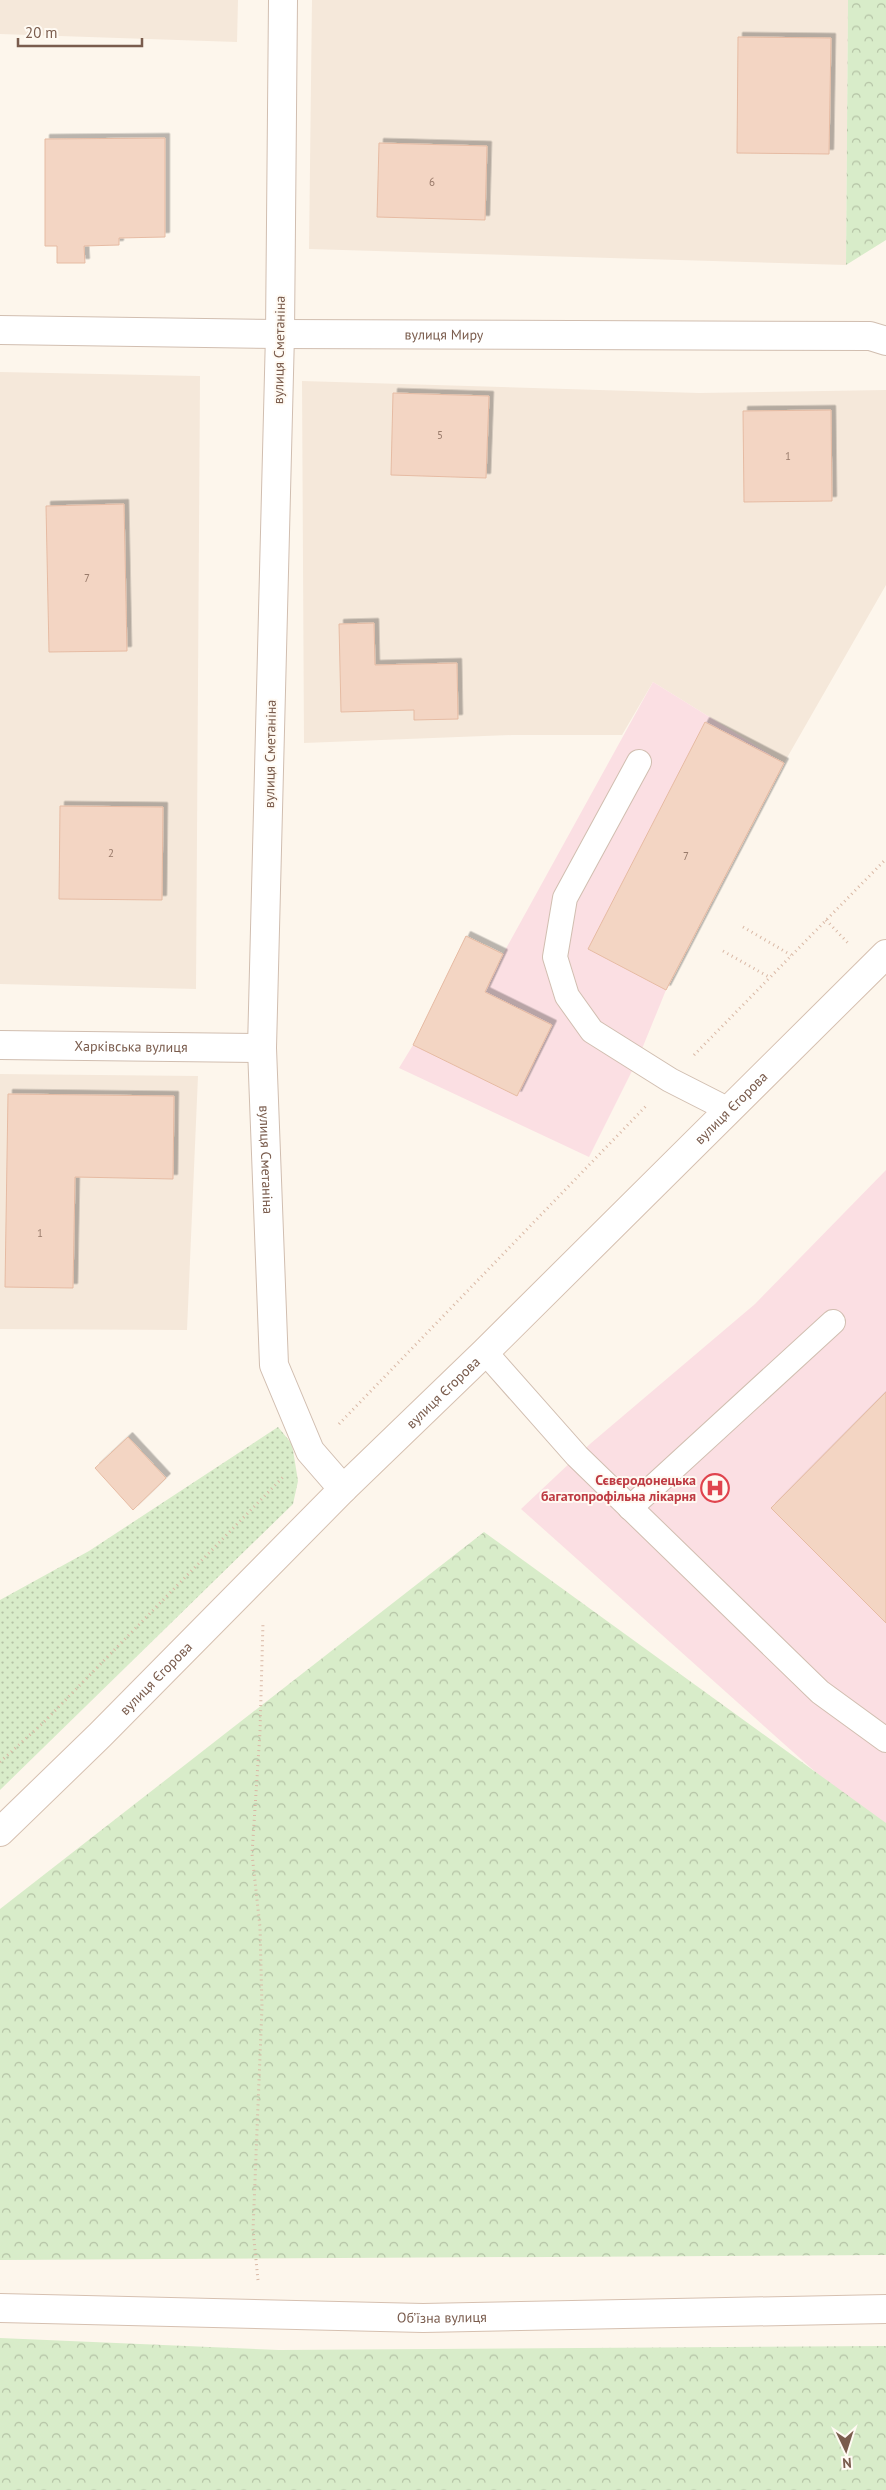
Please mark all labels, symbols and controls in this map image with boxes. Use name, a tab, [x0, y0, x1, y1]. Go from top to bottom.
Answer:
scale bar	[18, 15, 141, 47]
text: 20 m	[25, 23, 58, 42]
house number: 6	[429, 175, 435, 189]
street label: вулиця Сметаніна	[269, 296, 289, 404]
street label: вулиця Миру	[405, 325, 484, 344]
house number: 5	[437, 428, 443, 442]
house number: 1	[785, 449, 791, 463]
house number: 7	[84, 571, 90, 585]
street label: вулиця Сметаніна	[260, 700, 280, 808]
house number: 2	[108, 846, 114, 860]
house number: 7	[683, 849, 689, 863]
street label: Харківська вулиця	[74, 1037, 188, 1056]
street label: вулиця Єгорова	[691, 1068, 771, 1148]
street label: вулиця Сметаніна	[255, 1105, 277, 1214]
house number: 1	[37, 1226, 43, 1240]
street label: вулиця Єгорова	[402, 1353, 484, 1432]
place label: Сєвєродонецька багатопрофiльна лiкарня	[541, 1471, 696, 1505]
hospital icon: Сєвєродонецька багатопрофiльна лiкарня	[700, 1473, 730, 1503]
street label: вулиця Єгорова	[116, 1638, 196, 1719]
street label: Об’їзна вулиця	[397, 2308, 487, 2327]
north arrow	[821, 2425, 871, 2475]
text: N	[842, 2454, 852, 2472]

